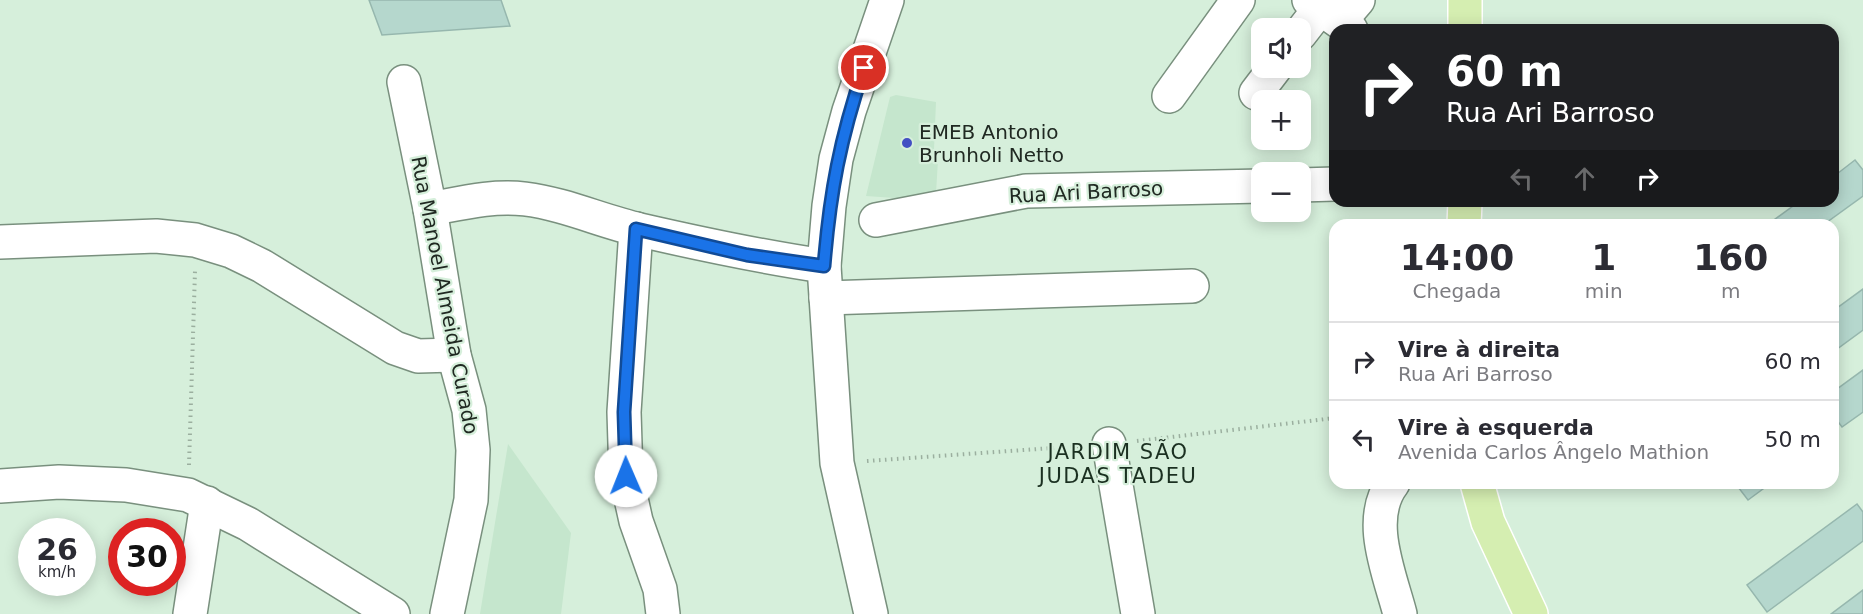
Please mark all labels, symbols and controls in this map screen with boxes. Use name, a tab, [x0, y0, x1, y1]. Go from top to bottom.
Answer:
map controls	[1251, 18, 1311, 222]
button: sound	[1251, 18, 1311, 78]
pin	[838, 42, 889, 93]
text: 60 m	[1446, 47, 1563, 96]
icon: right	[1347, 48, 1425, 126]
icon: arrive	[847, 51, 880, 84]
button: +	[1251, 90, 1311, 150]
text: Rua Ari Barroso	[1446, 97, 1655, 128]
place label: EMEB Antonio Brunholi Netto	[919, 120, 1064, 167]
marker: EMEB Antonio Brunholi Netto	[900, 136, 914, 150]
street label: Rua Manoel Almeida Curado	[406, 154, 484, 436]
button: −	[1251, 162, 1311, 222]
icon: left	[1505, 162, 1538, 195]
icon: ahead	[1568, 162, 1601, 195]
icon: right	[1631, 162, 1664, 195]
street label: Rua Ari Barroso	[1008, 176, 1164, 208]
text: 14:00	[1400, 237, 1514, 278]
text: 1	[1591, 237, 1616, 278]
text: 160	[1693, 237, 1768, 278]
text: Chegada	[1412, 279, 1501, 303]
text: min	[1585, 279, 1623, 303]
text: m	[1721, 279, 1741, 303]
text: Vire à direita	[1398, 337, 1560, 362]
icon: right	[1347, 345, 1380, 378]
text: 60 m	[1765, 349, 1821, 374]
text: Rua Ari Barroso	[1398, 362, 1553, 386]
text: Vire à esquerda	[1398, 415, 1594, 440]
icon: left	[1347, 423, 1380, 456]
text: 50 m	[1765, 427, 1821, 452]
district label: JARDIM SÃO JUDAS TADEU	[1037, 438, 1197, 488]
text: Avenida Carlos Ângelo Mathion	[1398, 440, 1709, 464]
position arrow	[594, 444, 658, 508]
speed limit sign: 30	[108, 518, 186, 596]
text: 26	[36, 532, 78, 567]
text: km/h	[38, 563, 76, 581]

